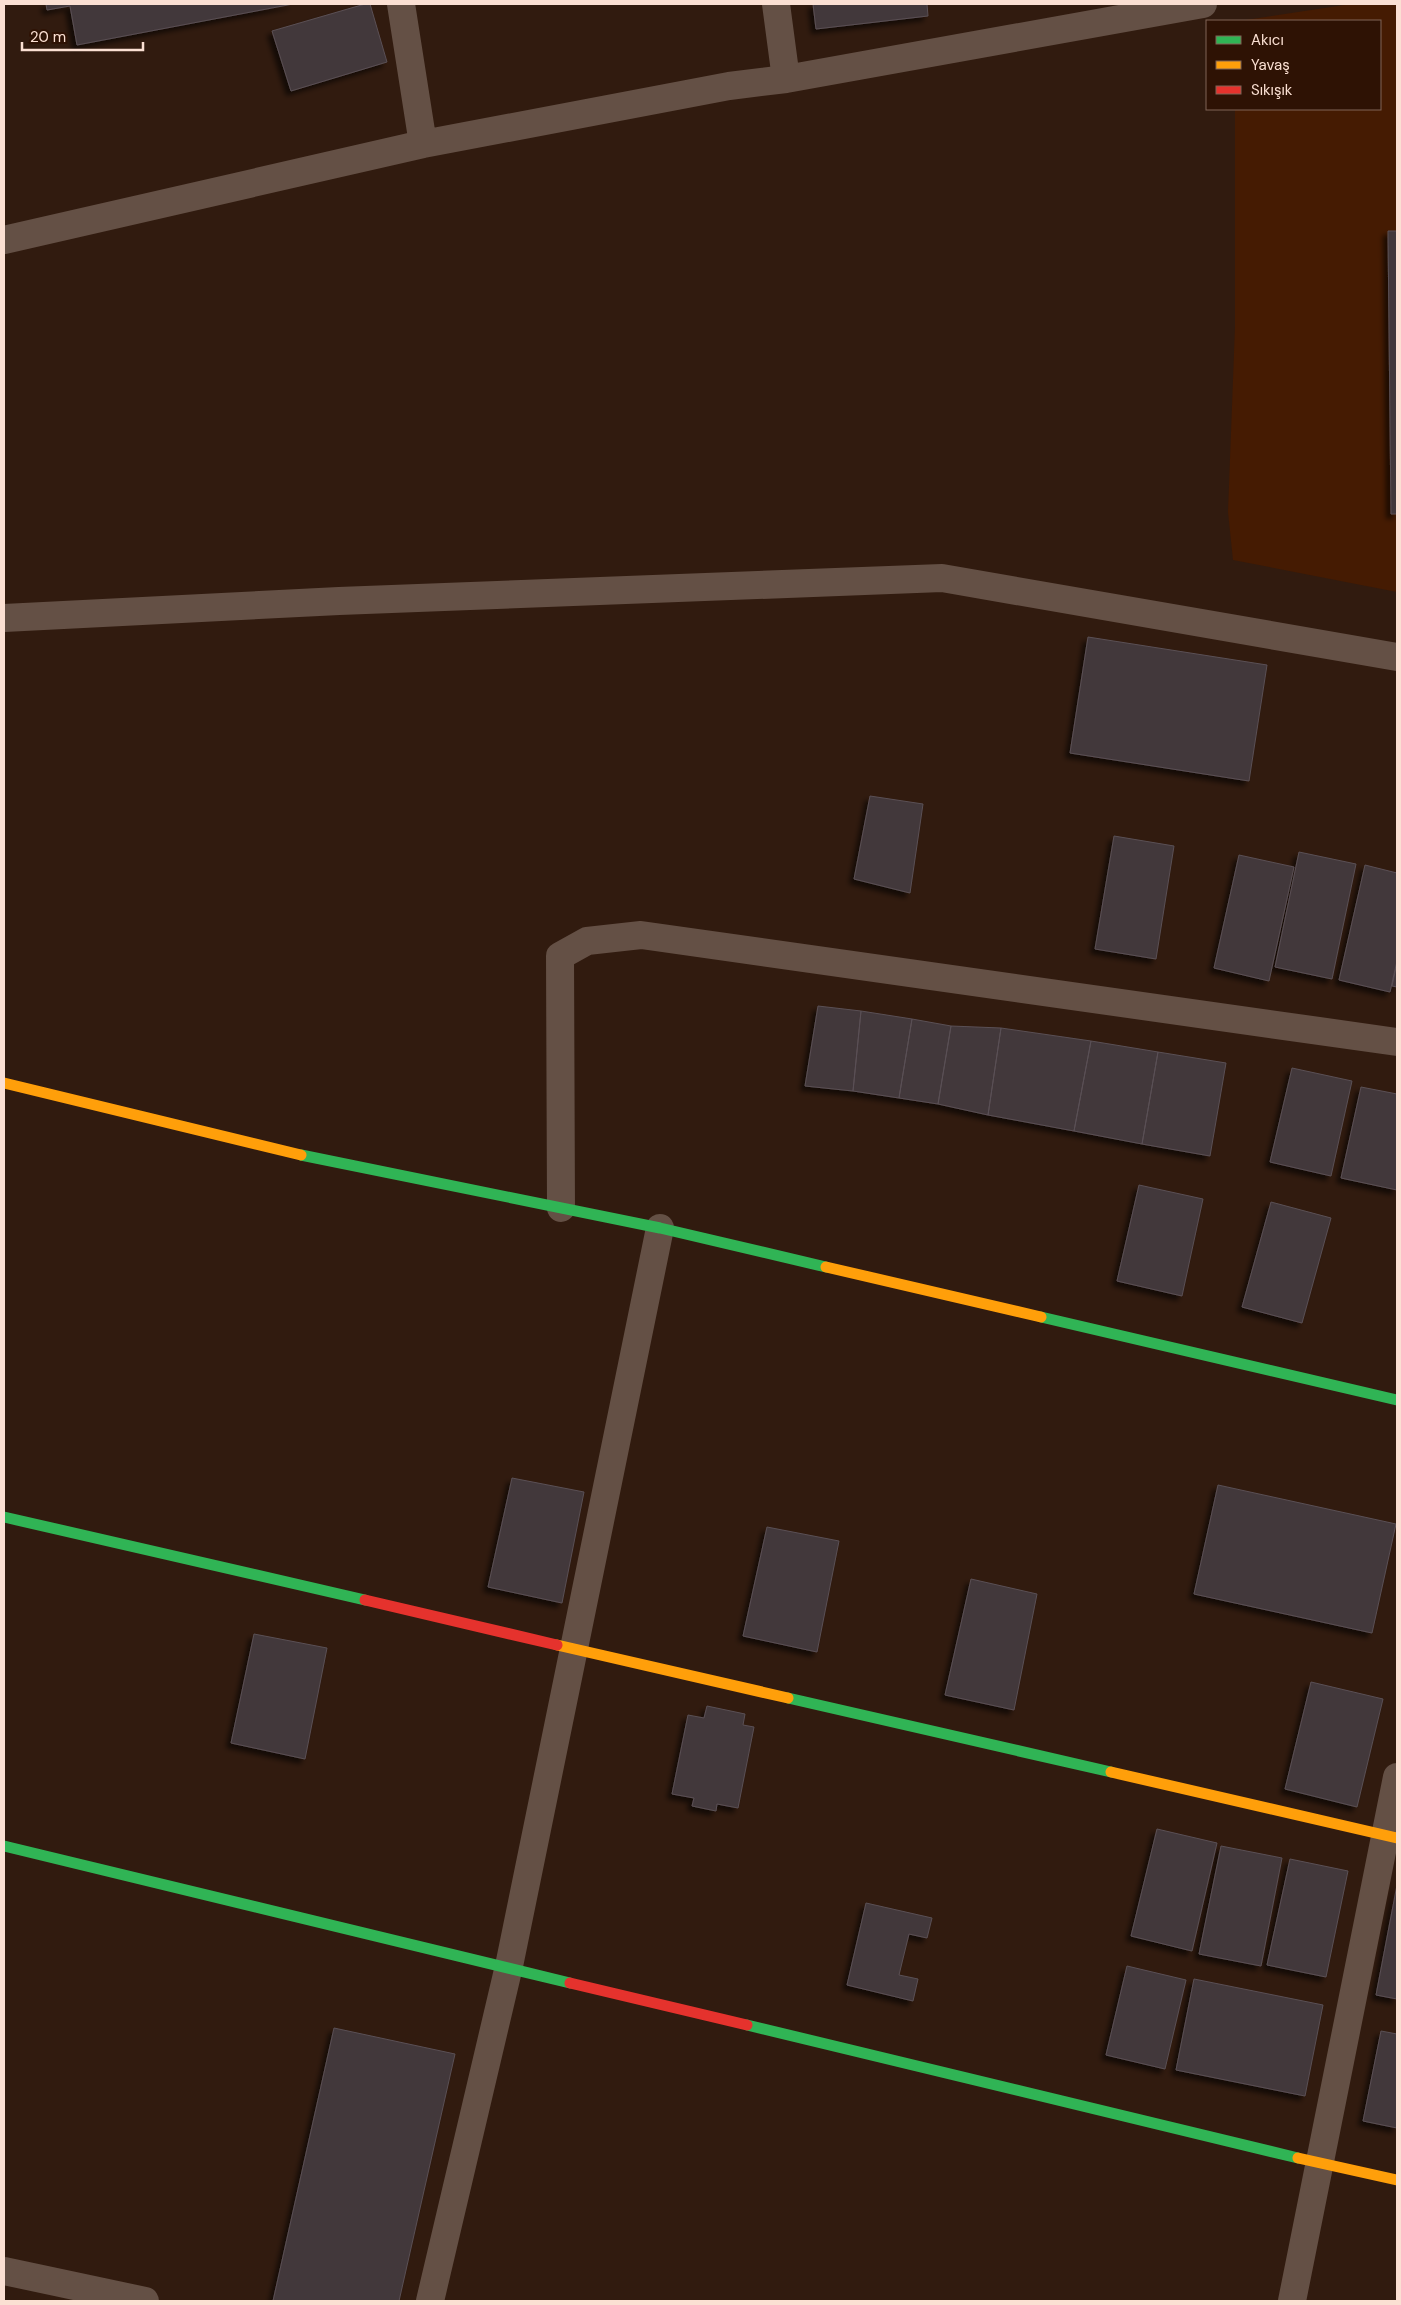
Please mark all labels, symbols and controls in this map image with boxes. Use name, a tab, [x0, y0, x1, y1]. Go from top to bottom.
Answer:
scale bar	[22, 20, 144, 52]
legend	[1206, 20, 1381, 110]
text: 20 m	[30, 27, 66, 47]
text: Akıcı	[1251, 30, 1284, 50]
text: Yavaş	[1251, 55, 1290, 75]
text: Sıkışık	[1251, 80, 1293, 100]

